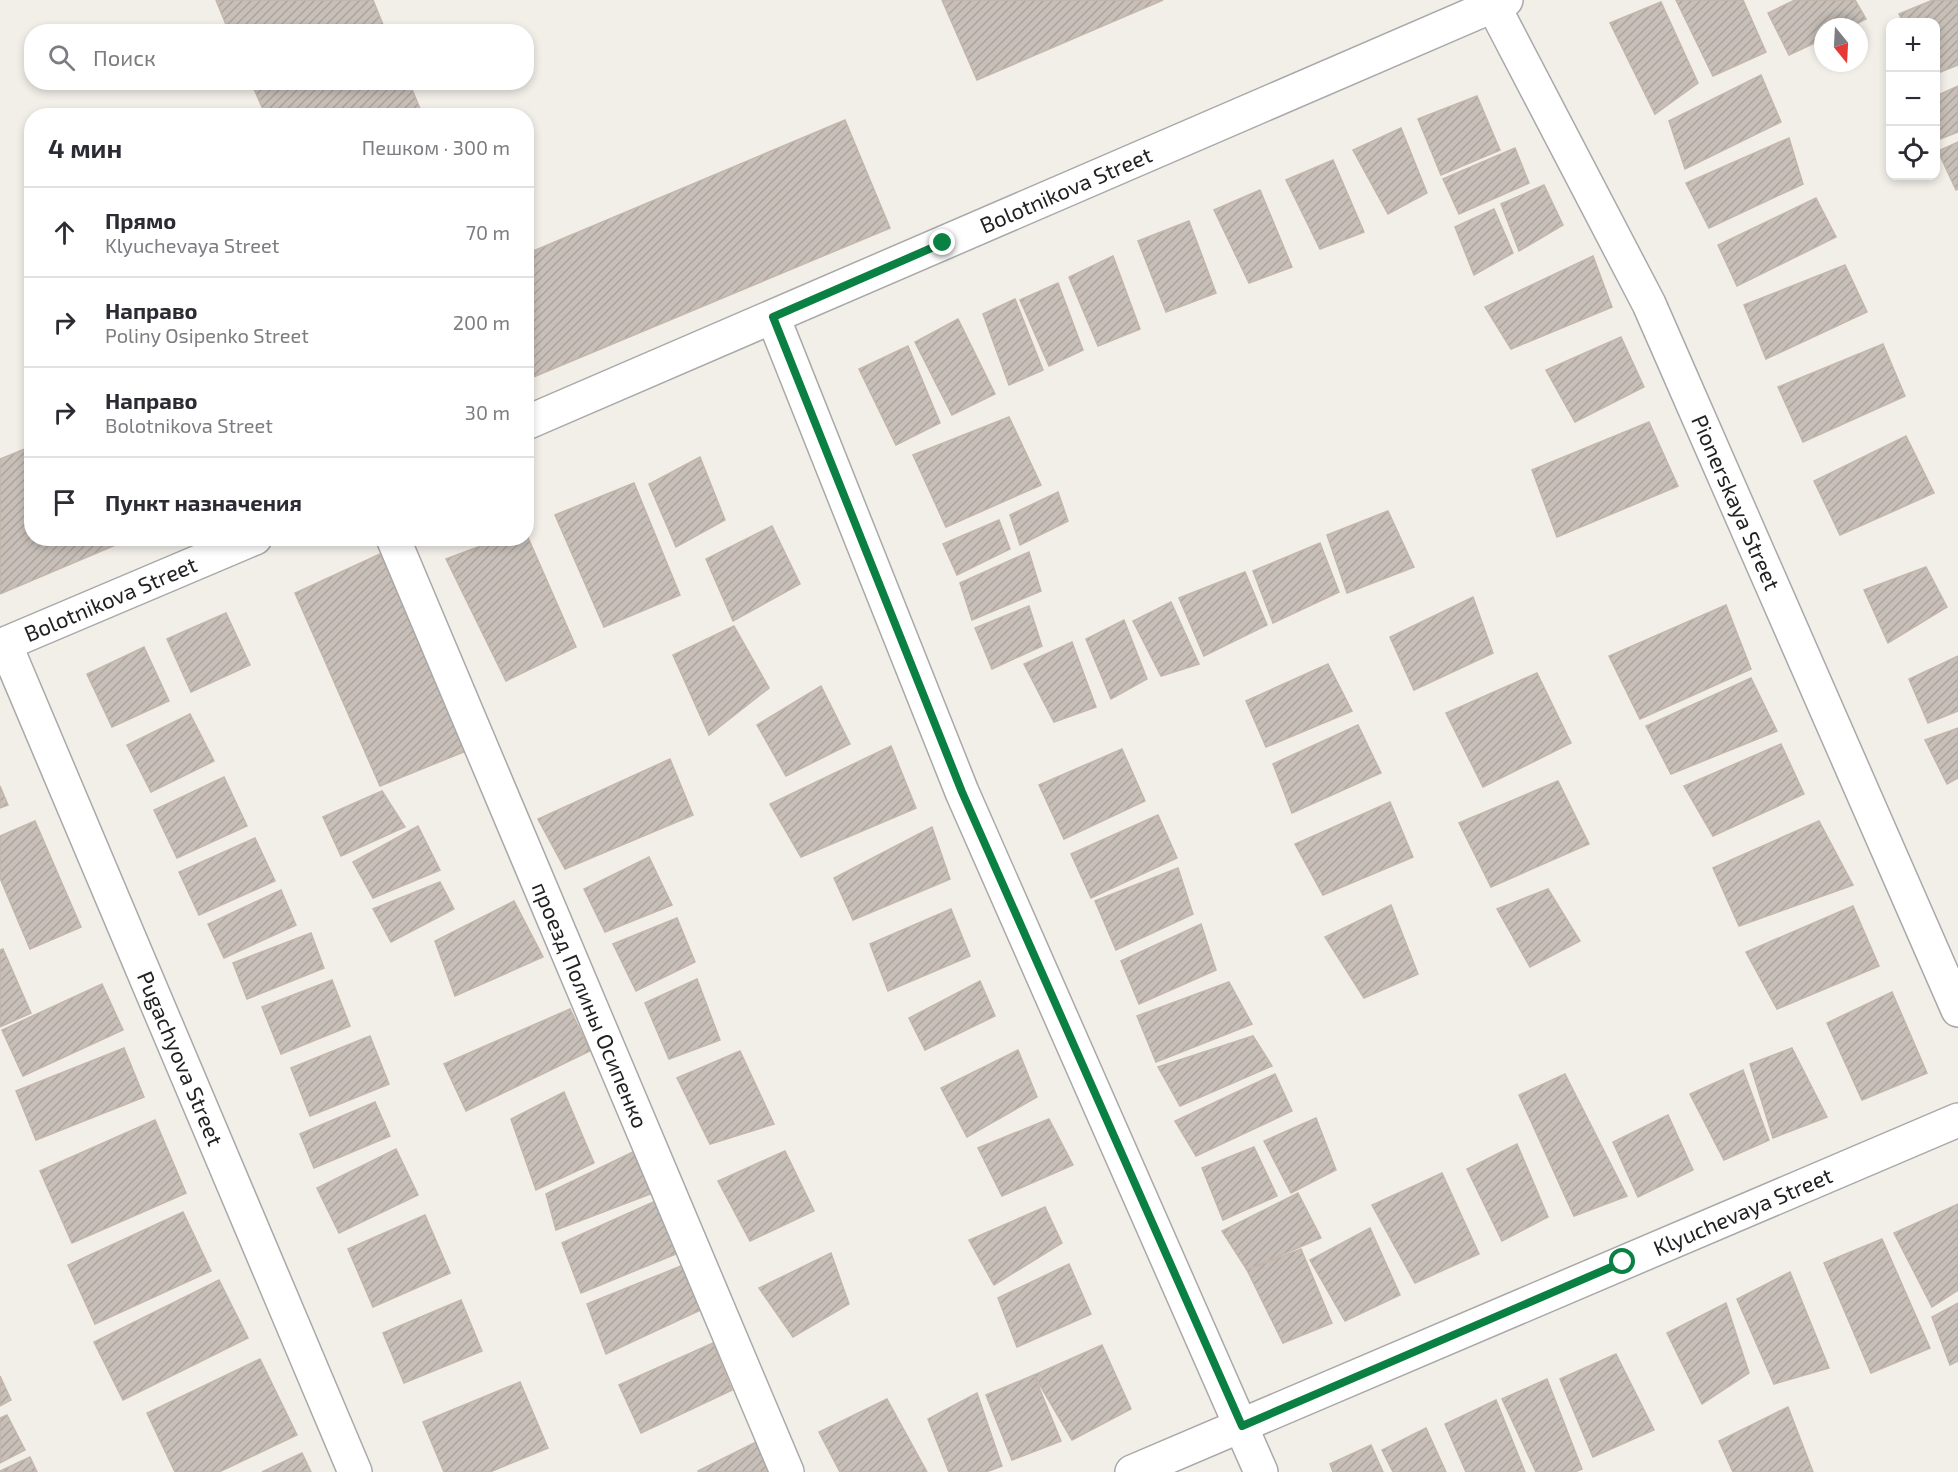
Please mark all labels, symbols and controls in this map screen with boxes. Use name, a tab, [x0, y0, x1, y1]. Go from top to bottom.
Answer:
north arrow	[1814, 18, 1868, 72]
map controls	[1886, 18, 1940, 180]
button: +	[1886, 18, 1940, 72]
search box	[24, 24, 534, 90]
icon: search	[45, 41, 78, 74]
text: Поиск	[93, 44, 156, 70]
button: −	[1886, 72, 1940, 126]
button: locate	[1886, 126, 1940, 180]
text: 4 мин	[48, 132, 122, 163]
text: Пешком · 300 m	[362, 135, 510, 159]
street label: Bolotnikova Street	[975, 141, 1155, 238]
text: Прямо	[105, 207, 176, 233]
icon: ahead	[48, 216, 81, 249]
text: 70 m	[466, 220, 510, 244]
route end	[929, 229, 955, 255]
text: Klyuchevaya Street	[105, 233, 279, 257]
text: Направо	[105, 297, 198, 323]
icon: right	[48, 306, 81, 339]
text: 200 m	[453, 310, 510, 334]
text: Poliny Osipenko Street	[105, 323, 309, 347]
text: Направо	[105, 387, 198, 413]
icon: right	[48, 396, 81, 429]
text: 30 m	[465, 400, 510, 424]
street label: Pionerskaya Street	[1687, 411, 1787, 594]
text: Bolotnikova Street	[105, 413, 273, 437]
icon: arrive	[48, 486, 81, 519]
text: Пункт назначения	[105, 489, 302, 515]
street label: Bolotnikova Street	[20, 550, 200, 646]
street label: проезд Полины Осипенко	[528, 878, 654, 1132]
street label: Pugachyova Street	[133, 967, 230, 1149]
street label: Klyuchevaya Street	[1649, 1161, 1836, 1260]
route start	[1609, 1248, 1635, 1274]

